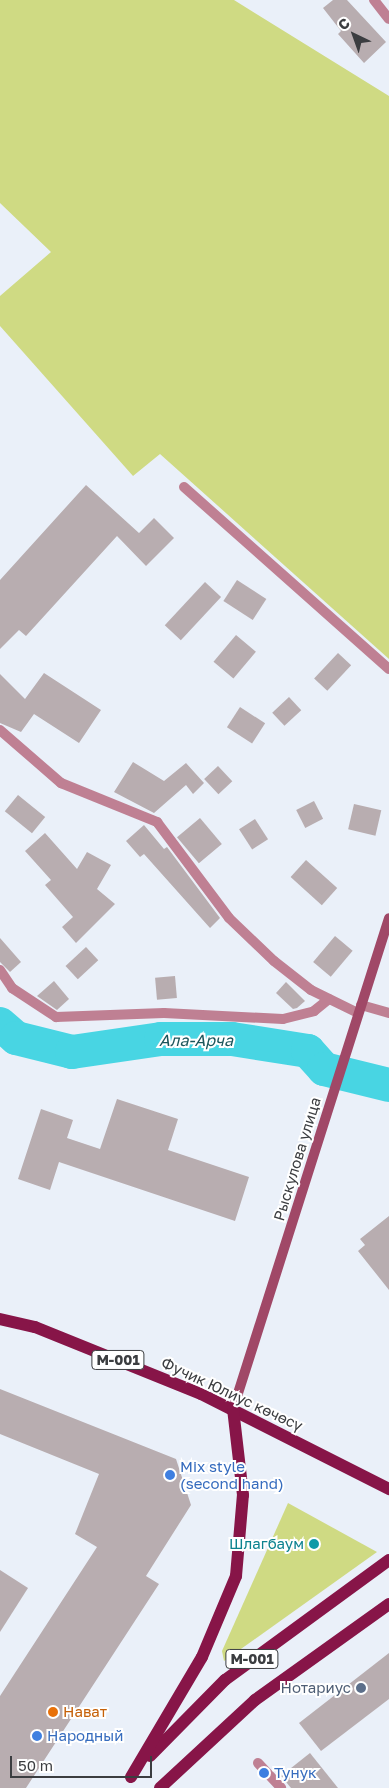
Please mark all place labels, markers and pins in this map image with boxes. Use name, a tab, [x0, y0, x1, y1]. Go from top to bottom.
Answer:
place label: Mix style (second hand)	[180, 1457, 284, 1492]
marker: Mix style (second hand)	[164, 1469, 176, 1481]
place label: Шлагбаум	[229, 1535, 304, 1553]
marker: Шлагбаум	[308, 1538, 320, 1550]
place label: Нотариус	[281, 1679, 351, 1697]
marker: Нотариус	[355, 1682, 367, 1694]
place label: Нават	[63, 1703, 107, 1721]
marker: Нават	[47, 1706, 59, 1718]
place label: Народный	[47, 1727, 123, 1745]
marker: Народный	[31, 1730, 43, 1742]
place label: Тунук	[274, 1764, 317, 1782]
marker: Тунук	[258, 1767, 270, 1779]

